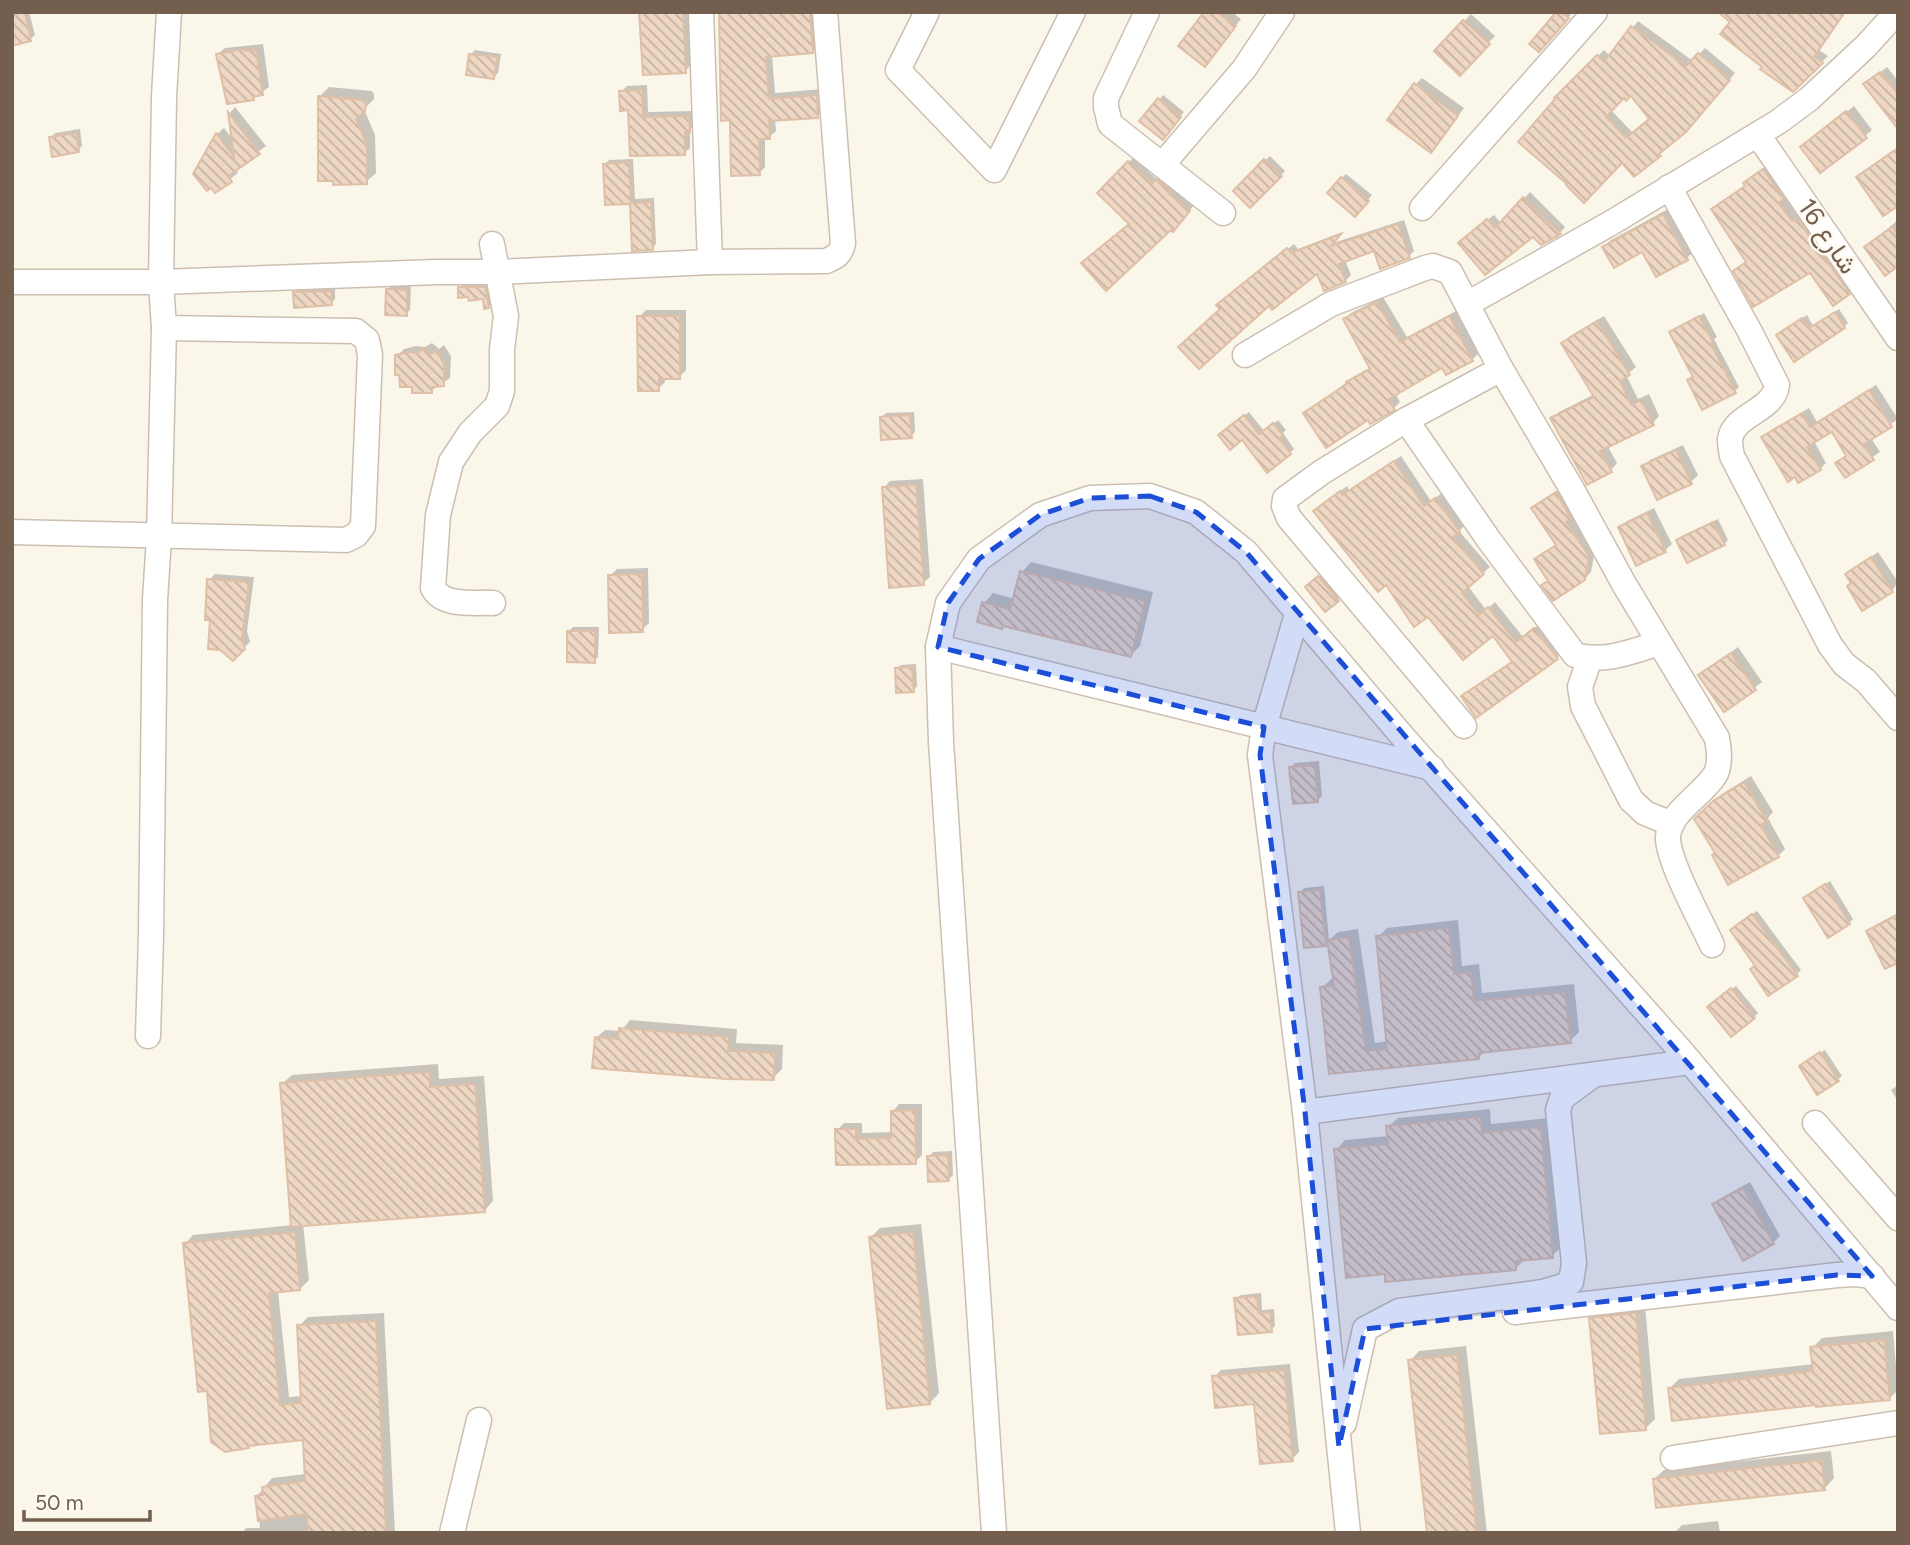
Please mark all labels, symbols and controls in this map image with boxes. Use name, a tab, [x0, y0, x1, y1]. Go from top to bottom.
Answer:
street label: شارع 16	[1790, 192, 1865, 281]
scale bar	[24, 1478, 150, 1522]
text: 50 m	[35, 1490, 84, 1515]

